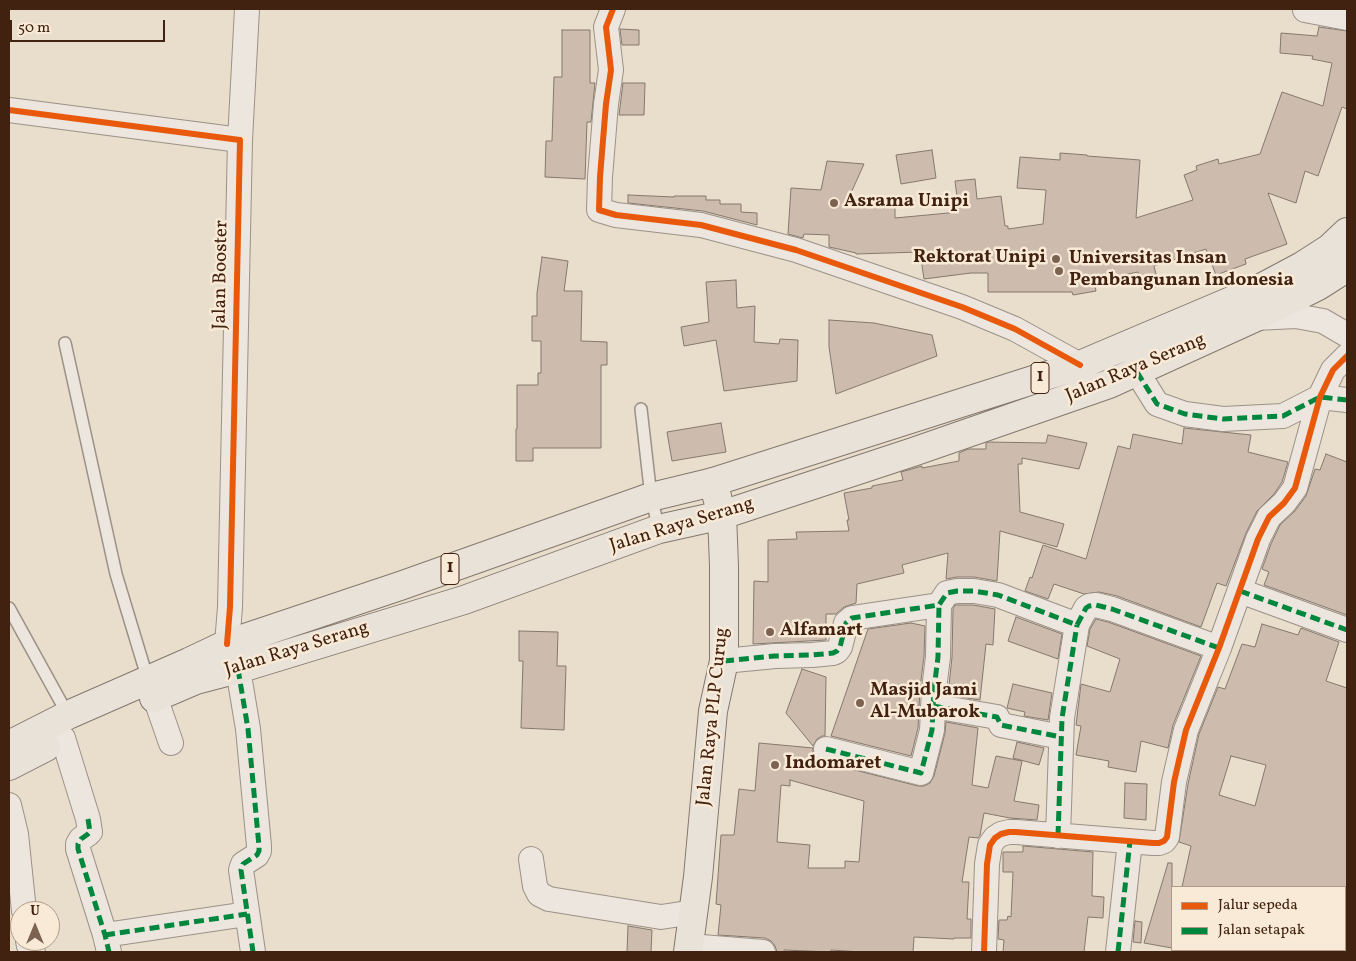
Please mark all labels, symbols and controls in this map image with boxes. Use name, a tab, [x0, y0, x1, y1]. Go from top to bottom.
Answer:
scale bar	[12, 10, 168, 42]
text: 50 m	[18, 18, 50, 39]
place label: Asrama Unipi	[844, 192, 969, 214]
marker: Asrama Unipi	[828, 197, 840, 209]
street label: Jalan Booster	[210, 220, 234, 330]
place label: Rektorat Unipi	[913, 248, 1046, 270]
place label: Universitas Insan Pembangunan Indonesia	[1069, 249, 1294, 293]
marker: Rektorat Unipi	[1050, 253, 1062, 265]
marker: Universitas Insan Pembangunan Indonesia	[1053, 265, 1065, 277]
street label: Jalan Raya Serang	[1063, 329, 1209, 409]
road number: 1	[1031, 362, 1049, 393]
street label: Jalan Raya Serang	[607, 493, 757, 559]
road number: 1	[441, 554, 459, 584]
street label: Jalan Raya Serang	[222, 617, 372, 683]
place label: Alfamart	[780, 621, 863, 643]
marker: Alfamart	[764, 626, 776, 638]
street label: Jalan Raya PLP Curug	[693, 627, 735, 807]
place label: Masjid Jami Al-Mubarok	[870, 681, 980, 725]
marker: Masjid Jami Al-Mubarok	[854, 697, 866, 709]
place label: Indomaret	[785, 754, 881, 776]
marker: Indomaret	[769, 759, 781, 771]
legend	[1171, 886, 1346, 951]
text: Jalur sepeda	[1218, 895, 1298, 916]
north arrow	[10, 901, 60, 951]
text: U	[30, 902, 40, 921]
text: Jalan setapak	[1218, 920, 1305, 941]

